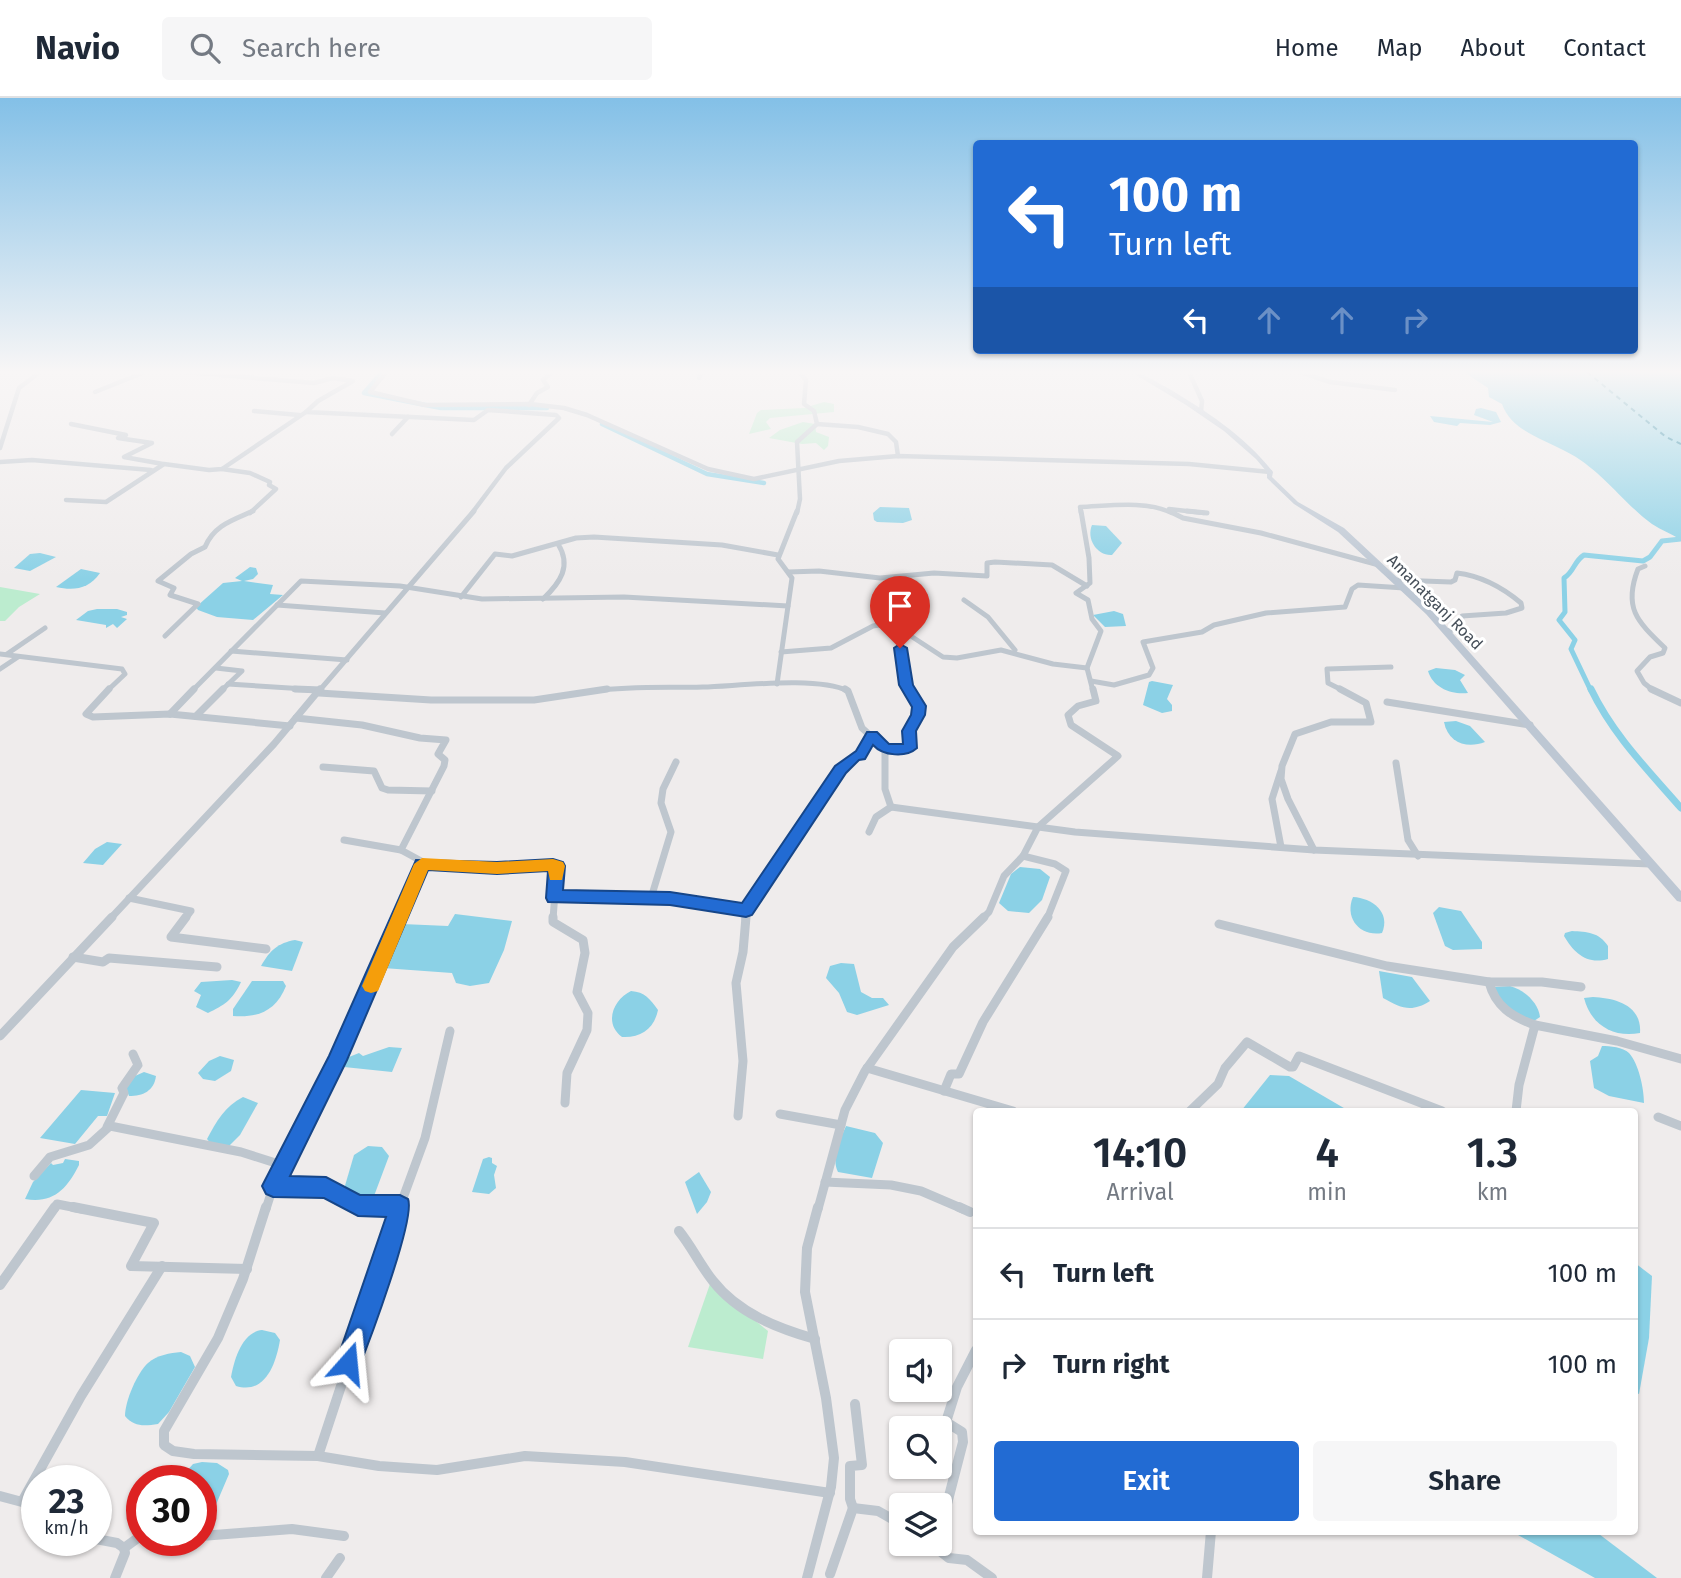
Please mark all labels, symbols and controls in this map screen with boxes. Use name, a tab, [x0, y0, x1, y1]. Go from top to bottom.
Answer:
search box	[162, 17, 652, 80]
text: Navio	[35, 28, 120, 68]
icon: search	[186, 29, 224, 67]
text: Search here	[242, 33, 381, 64]
text: Home	[1275, 34, 1339, 62]
text: Map	[1377, 34, 1423, 62]
text: About	[1461, 34, 1525, 62]
text: Contact	[1563, 34, 1646, 62]
text: 100 m	[1109, 165, 1242, 224]
icon: left	[994, 168, 1085, 259]
text: Turn left	[1109, 225, 1231, 263]
icon: left	[1177, 301, 1215, 339]
icon: ahead	[1250, 301, 1288, 339]
icon: ahead	[1323, 301, 1361, 339]
icon: right	[1396, 301, 1434, 339]
street label: Amanatganj Road	[1383, 550, 1487, 654]
pin	[870, 576, 930, 648]
icon: arrive	[881, 587, 919, 625]
text: 14:10	[1093, 1128, 1187, 1178]
text: 4	[1315, 1128, 1339, 1178]
text: 1.3	[1467, 1128, 1518, 1178]
text: Arrival	[1106, 1178, 1174, 1206]
text: min	[1307, 1178, 1347, 1206]
text: km	[1477, 1178, 1508, 1206]
icon: left	[994, 1255, 1032, 1293]
text: Turn left	[1053, 1258, 1154, 1289]
text: 100 m	[1548, 1258, 1617, 1289]
position arrow	[311, 1326, 385, 1400]
map controls	[889, 1339, 952, 1556]
button: sound	[889, 1339, 952, 1402]
icon: right	[994, 1346, 1032, 1384]
text: Turn right	[1053, 1349, 1170, 1380]
text: 100 m	[1548, 1349, 1617, 1380]
button: search	[889, 1416, 952, 1479]
button: Exit	[994, 1441, 1299, 1521]
button: Share	[1313, 1441, 1617, 1521]
speed limit sign: 30	[126, 1465, 217, 1556]
text: 23	[48, 1480, 85, 1522]
button: layers	[889, 1493, 952, 1556]
text: km/h	[44, 1517, 89, 1539]

